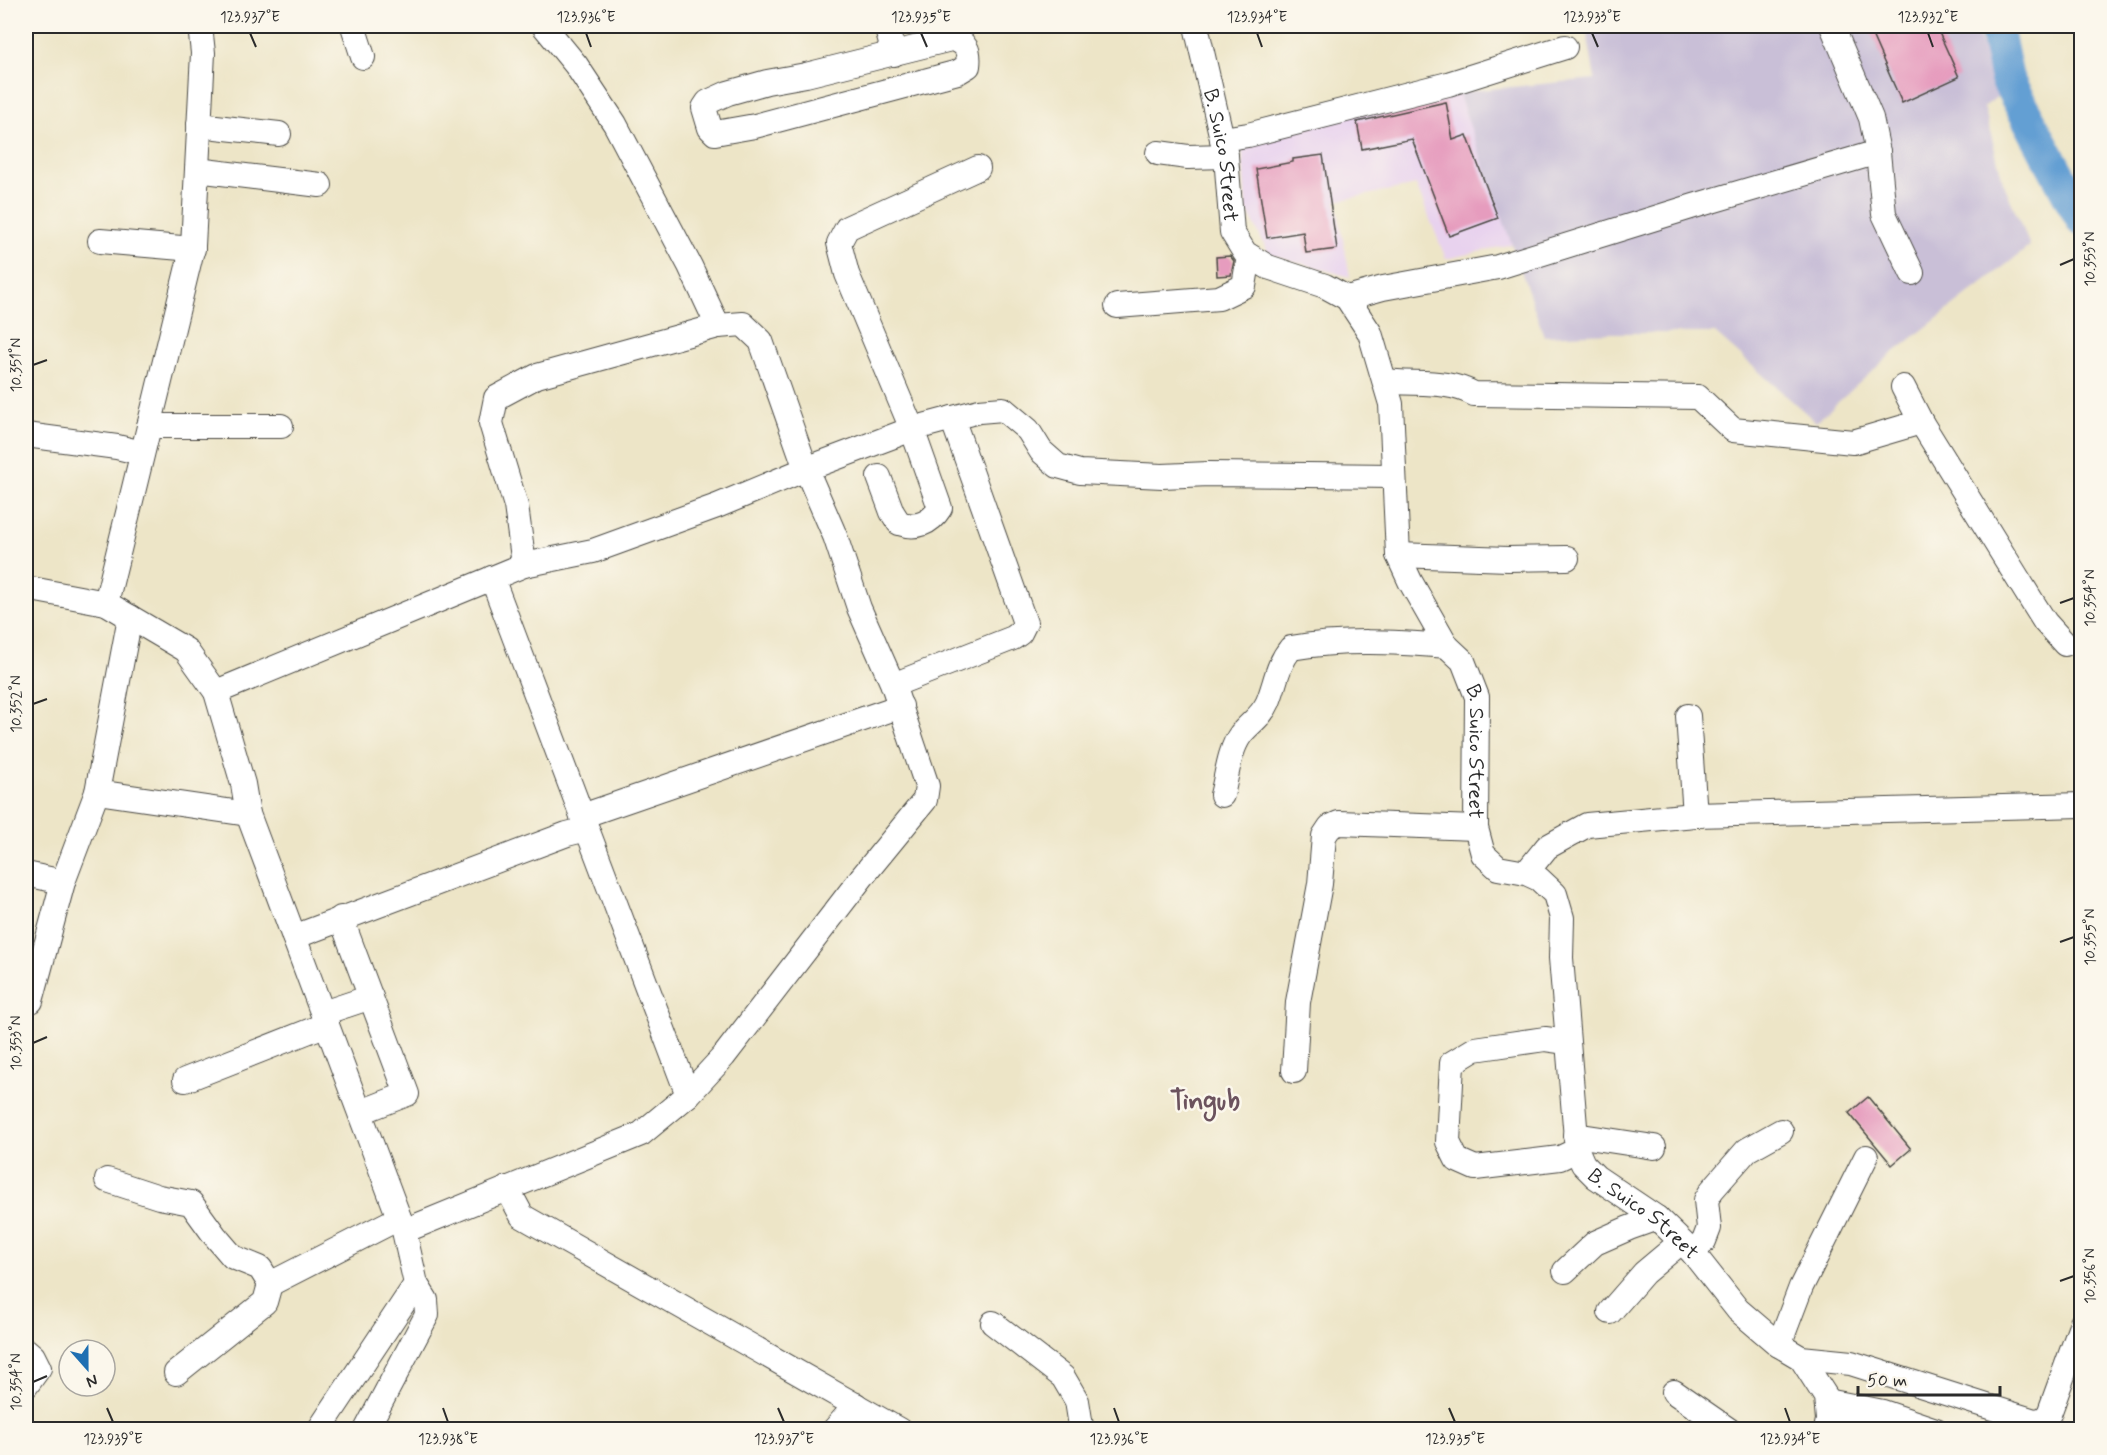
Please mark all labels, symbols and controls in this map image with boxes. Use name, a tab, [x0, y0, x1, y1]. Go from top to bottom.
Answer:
text: 123.937°E	[220, 8, 280, 28]
text: 123.936°E	[557, 8, 616, 28]
text: 123.935°E	[891, 8, 951, 28]
text: 123.934°E	[1227, 8, 1288, 28]
text: 123.933°E	[1563, 8, 1621, 28]
text: 123.932°E	[1898, 8, 1959, 28]
street label: B. Suico Street	[1196, 86, 1244, 223]
text: 10.353°N	[2081, 232, 2101, 286]
text: 10.351°N	[7, 338, 27, 392]
text: 10.354°N	[2081, 569, 2101, 627]
text: 10.352°N	[7, 675, 27, 733]
street label: B. Suico Street	[1458, 680, 1490, 819]
text: 10.355°N	[2081, 909, 2101, 966]
text: 10.353°N	[7, 1016, 27, 1070]
district label: Tingub	[1170, 1084, 1240, 1122]
street label: B. Suico Street	[1580, 1163, 1705, 1266]
text: 10.356°N	[2081, 1248, 2101, 1304]
north arrow	[57, 1338, 117, 1398]
text: 10.354°N	[7, 1353, 27, 1411]
scale bar	[1858, 1359, 2000, 1397]
text: N	[83, 1369, 101, 1392]
text: 50 m	[1867, 1369, 1907, 1393]
text: 123.939°E	[83, 1430, 143, 1450]
text: 123.938°E	[418, 1430, 478, 1450]
text: 123.937°E	[754, 1430, 814, 1450]
text: 123.936°E	[1090, 1430, 1149, 1450]
text: 123.935°E	[1425, 1430, 1485, 1450]
text: 123.934°E	[1760, 1430, 1821, 1450]

